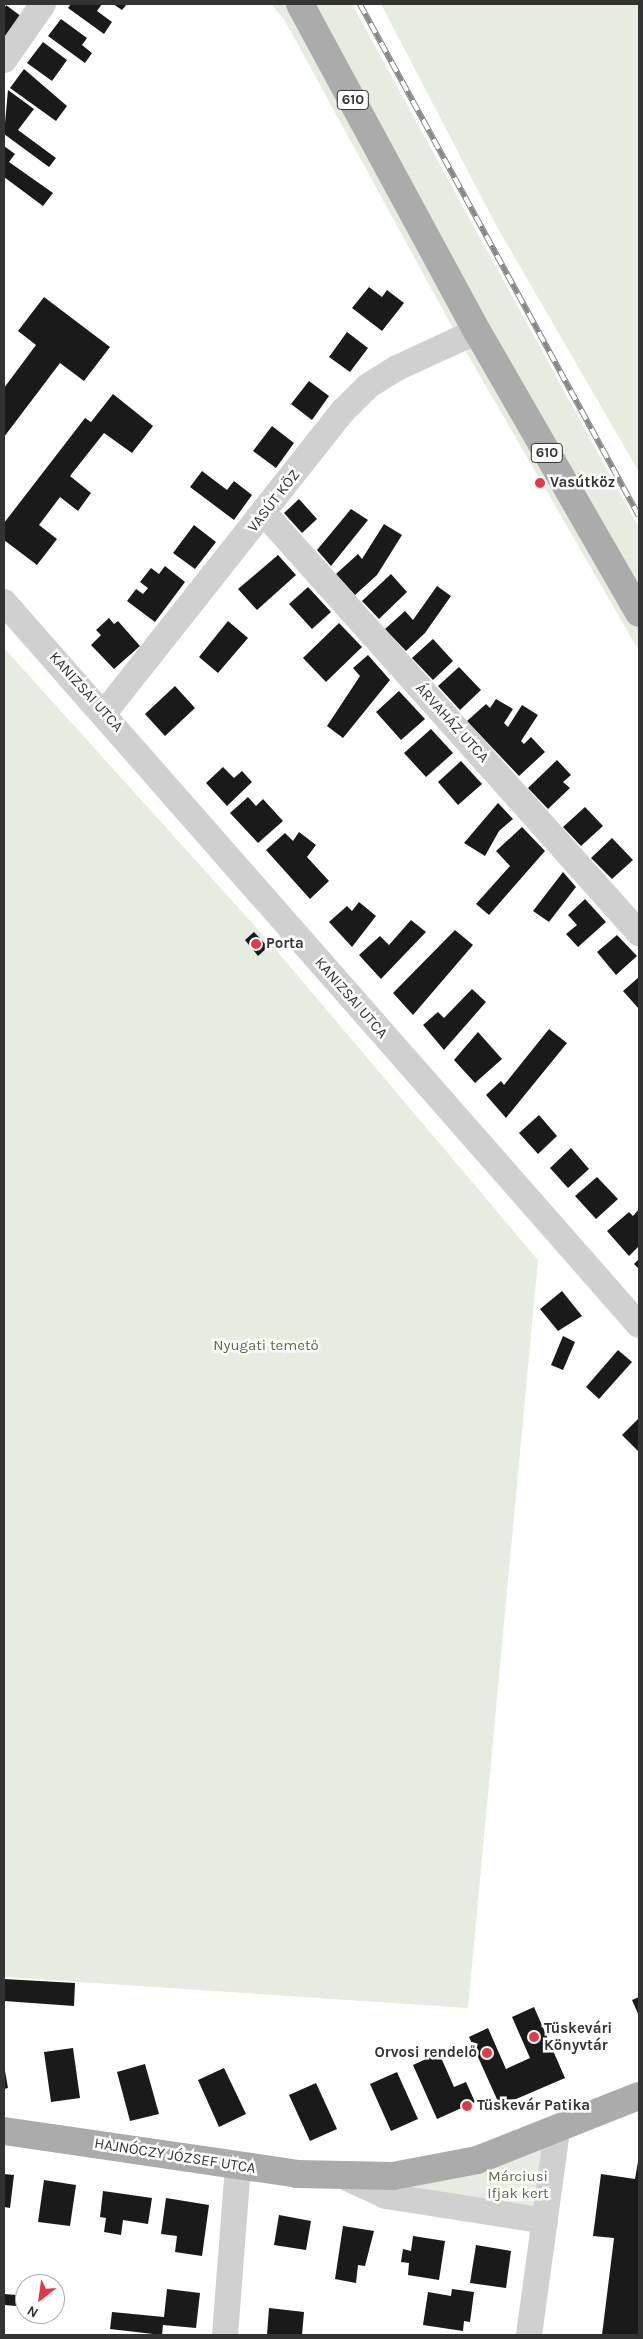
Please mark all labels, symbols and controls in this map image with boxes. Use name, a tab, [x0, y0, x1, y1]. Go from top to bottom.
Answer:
road number: 610	[337, 88, 369, 112]
road number: 610	[531, 442, 563, 464]
street label: VASÚT KÖZ	[244, 466, 304, 536]
place label: Vasútköz	[550, 474, 615, 492]
marker: Vasútköz	[534, 477, 546, 489]
street label: KANIZSAI UTCA	[45, 648, 127, 736]
street label: ÁRVAHÁZ UTCA	[412, 680, 492, 766]
place label: Porta	[266, 935, 304, 953]
marker: Porta	[250, 938, 262, 950]
street label: KANIZSAI UTCA	[311, 954, 391, 1042]
park label: Nyugati temető	[213, 1337, 319, 1355]
place label: Tüskevári Könyvtár	[544, 2019, 612, 2054]
marker: Tüskevári Könyvtár	[528, 2031, 540, 2043]
place label: Orvosi rendelő	[375, 2044, 477, 2062]
marker: Orvosi rendelő	[481, 2047, 493, 2059]
place label: Tüskevár Patika	[477, 2097, 590, 2115]
marker: Tüskevár Patika	[461, 2100, 473, 2112]
street label: HAJNÓCZY JÓZSEF UTCA	[93, 2134, 257, 2178]
park label: Márciusi Ifjak kert	[487, 2167, 549, 2202]
north arrow	[15, 2274, 65, 2324]
text: N	[24, 2302, 41, 2321]

